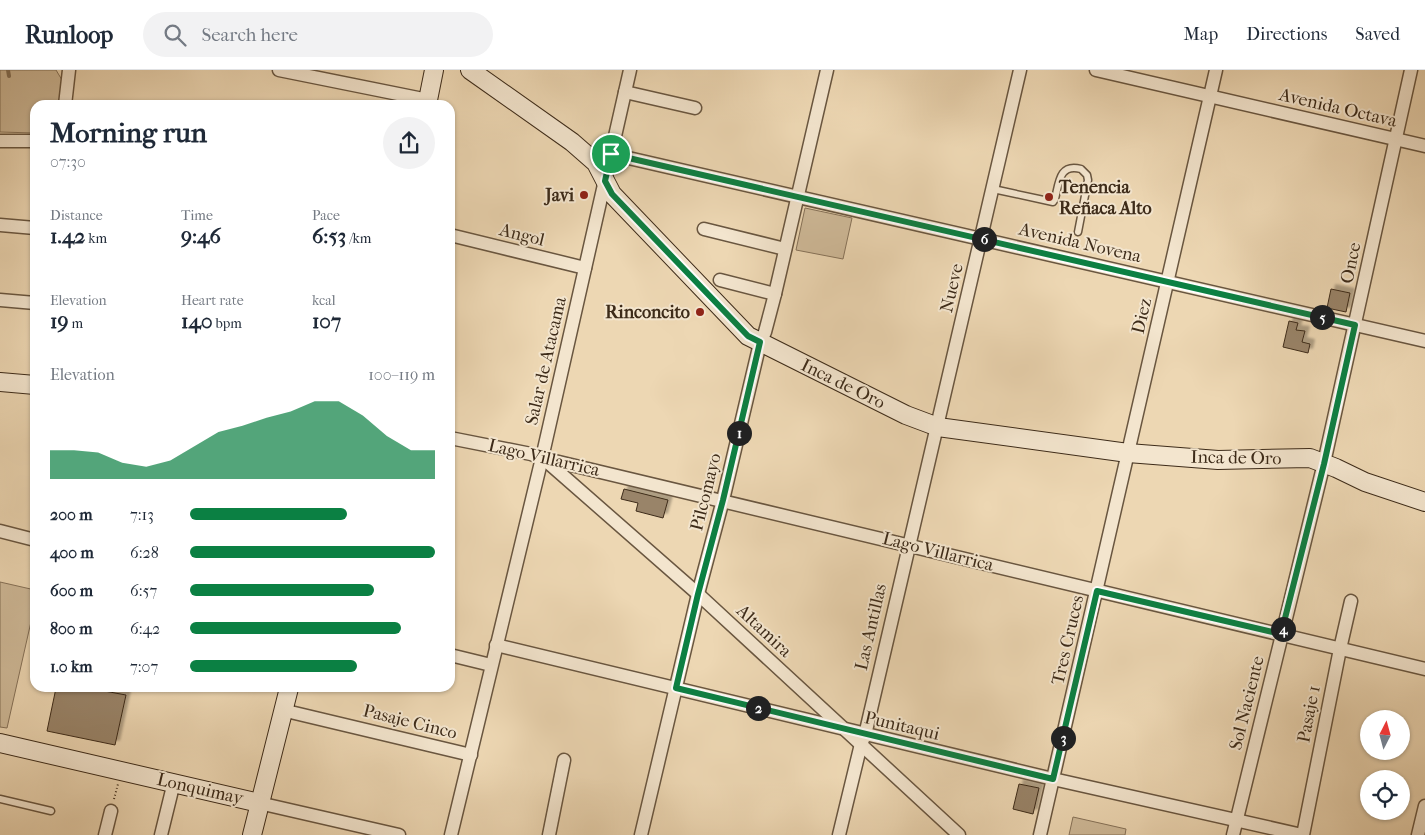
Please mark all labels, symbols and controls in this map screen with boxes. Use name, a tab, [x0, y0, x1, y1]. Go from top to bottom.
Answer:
search box	[143, 12, 493, 57]
text: Runloop	[25, 21, 113, 49]
icon: search	[161, 21, 189, 49]
text: Search here	[201, 24, 298, 46]
text: Map	[1184, 24, 1218, 45]
text: Directions	[1246, 24, 1327, 45]
text: Saved	[1355, 24, 1400, 45]
street label: Avenida Octava	[1276, 84, 1400, 132]
text: Morning run	[50, 116, 207, 149]
button: share	[383, 117, 435, 169]
pin	[590, 133, 632, 175]
icon: arrive	[597, 140, 625, 168]
text: 07:30	[50, 152, 86, 171]
place label: Tenencia Reñaca Alto	[1058, 177, 1152, 219]
place label: Javi	[543, 185, 575, 206]
marker: Javi	[578, 189, 590, 201]
marker: Tenencia Reñaca Alto	[1043, 191, 1055, 203]
text: Distance	[50, 207, 103, 224]
text: Time	[181, 207, 213, 224]
text: Pace	[312, 207, 340, 224]
street label: Avenida Novena	[1016, 218, 1144, 267]
street label: Angol	[496, 219, 547, 251]
text: 1.42	[50, 224, 85, 248]
text: 9:46	[181, 224, 221, 248]
text: 6:53	[312, 224, 346, 248]
pin: 6	[972, 226, 996, 252]
text: km	[85, 230, 107, 247]
text: /km	[346, 230, 371, 247]
text: 6	[981, 231, 988, 248]
street label: Once	[1336, 240, 1366, 285]
street label: Nueve	[936, 261, 968, 315]
text: Elevation	[50, 292, 107, 309]
text: Heart rate	[181, 292, 244, 309]
text: kcal	[312, 292, 336, 309]
street label: Salar de Atacama	[521, 294, 571, 427]
street label: Diez	[1128, 296, 1156, 336]
place label: Rinconcito	[605, 302, 690, 323]
pin: 5	[1310, 304, 1334, 330]
marker: Rinconcito	[694, 306, 706, 318]
text: 19	[50, 309, 69, 333]
text: 140	[181, 309, 212, 333]
text: 107	[312, 309, 341, 333]
text: 5	[1319, 309, 1326, 326]
text: m	[69, 315, 83, 332]
text: bpm	[212, 315, 242, 332]
street label: Inca de Oro	[798, 355, 888, 413]
text: Elevation	[50, 365, 115, 384]
text: 100–119 m	[368, 365, 435, 384]
pin: 1	[726, 420, 752, 446]
text: 1	[737, 425, 742, 442]
street label: Lago Villarrica	[486, 435, 602, 481]
street label: Inca de Oro	[1190, 447, 1282, 469]
street label: Pilcomayo	[686, 451, 726, 533]
text: 200 m	[50, 505, 93, 524]
text: 7:13	[130, 505, 154, 524]
street label: Lago Villarrica	[880, 528, 996, 576]
text: 400 m	[50, 543, 94, 562]
text: 6:28	[130, 543, 159, 562]
text: 600 m	[50, 581, 93, 600]
text: 6:57	[130, 581, 157, 600]
street label: Las Antillas	[851, 581, 891, 672]
street label: Tres Cruces	[1048, 593, 1089, 687]
street label: Altamira	[731, 600, 796, 662]
pin: 4	[1270, 616, 1296, 642]
text: 800 m	[50, 619, 92, 638]
text: 6:42	[130, 619, 160, 638]
text: 4	[1279, 621, 1288, 638]
street label: Sol Naciente	[1225, 654, 1269, 752]
text: 1.0 km	[50, 657, 93, 676]
text: 7:07	[130, 657, 158, 676]
street label: Pasaje 1	[1293, 684, 1325, 744]
pin: 2	[746, 696, 770, 720]
street label: Pasaje Cinco	[361, 700, 459, 744]
text: 2	[755, 700, 762, 717]
street label: Punitaqui	[862, 707, 942, 745]
north arrow	[1360, 710, 1410, 760]
map controls	[1360, 710, 1410, 820]
pin: 3	[1050, 726, 1076, 750]
text: 3	[1061, 730, 1066, 747]
street label: Lonquimay	[155, 769, 246, 809]
button: locate	[1360, 770, 1410, 820]

